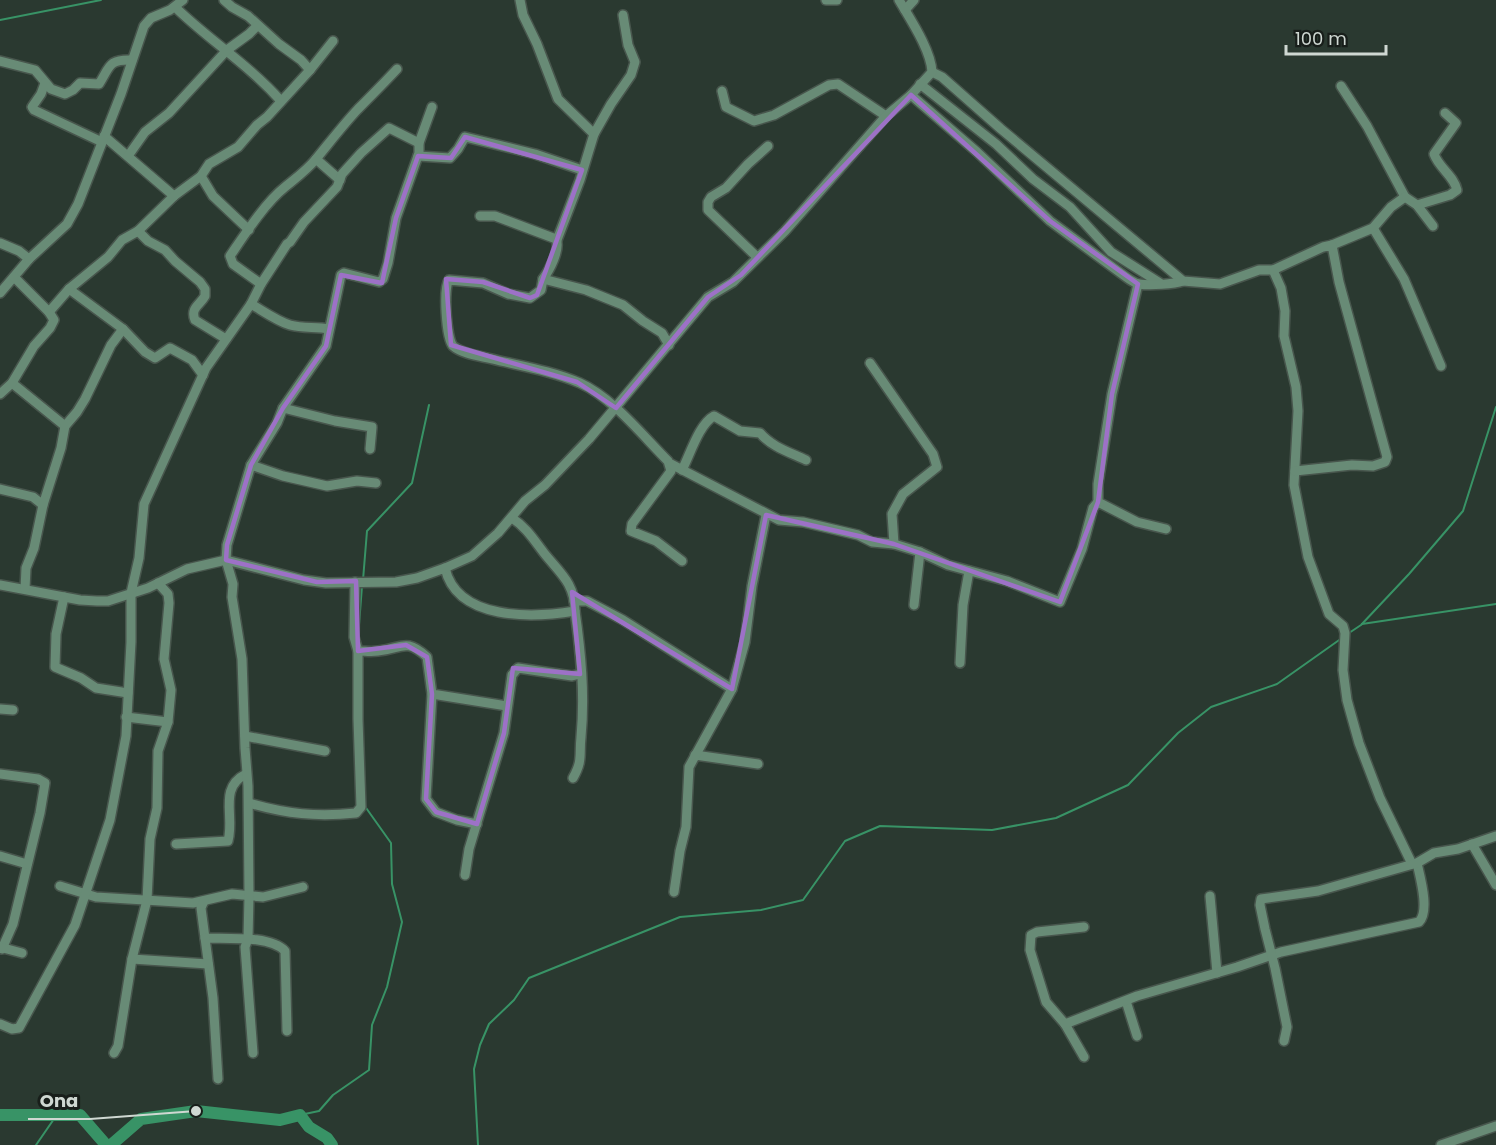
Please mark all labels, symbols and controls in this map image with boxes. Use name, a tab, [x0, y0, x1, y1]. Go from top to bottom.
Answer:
scale bar	[1286, 18, 1386, 56]
text: 100 m	[1295, 26, 1347, 51]
callout: Ona	[28, 1083, 90, 1119]
text: Ona	[40, 1088, 78, 1113]

